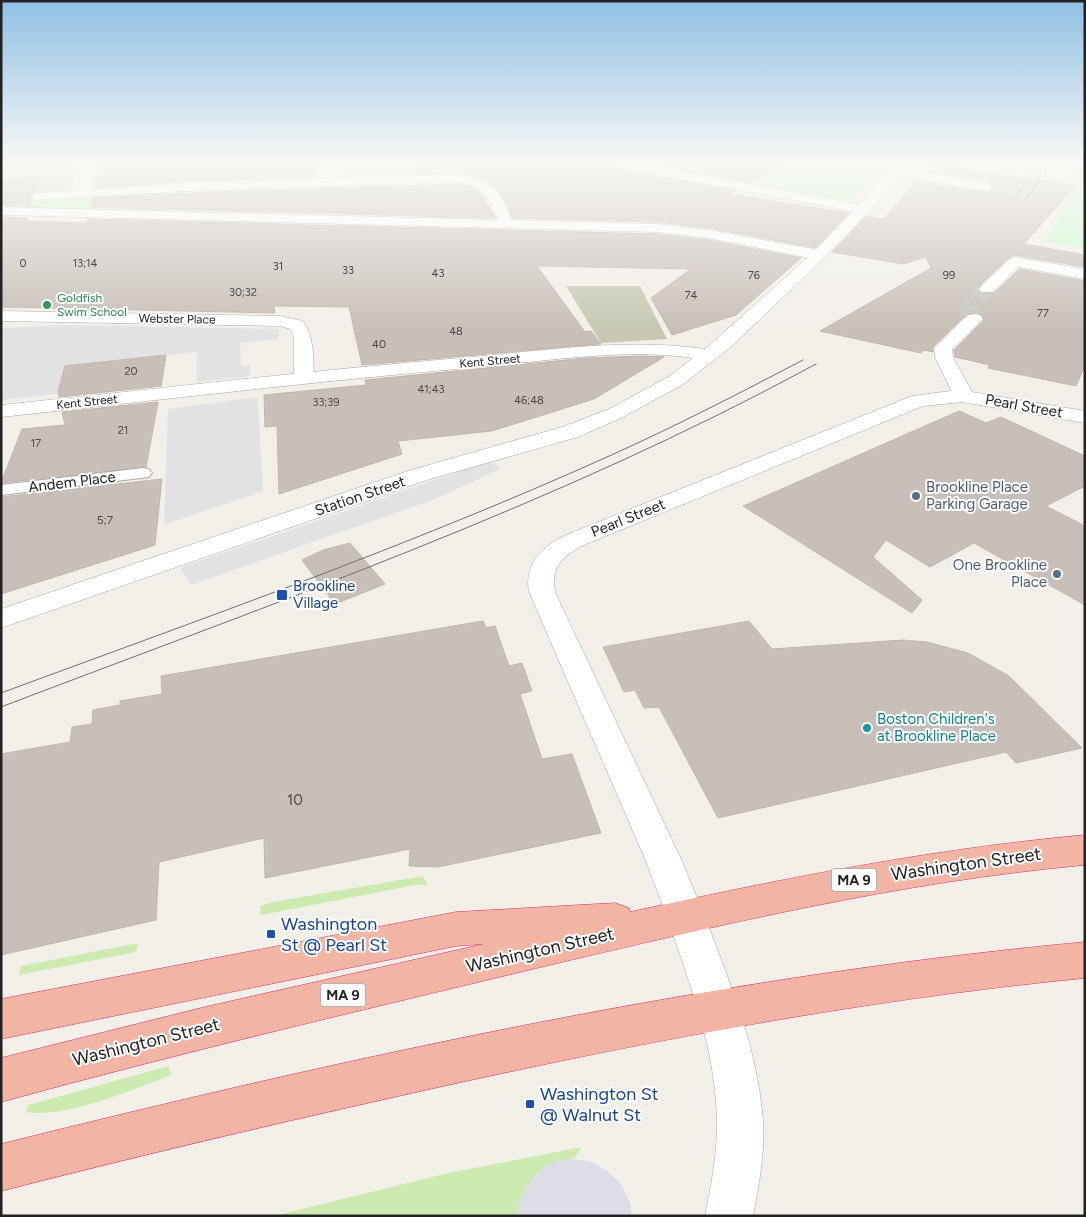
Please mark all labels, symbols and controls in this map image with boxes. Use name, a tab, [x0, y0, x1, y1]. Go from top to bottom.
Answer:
house number: 0	[19, 257, 27, 270]
house number: 13;14	[73, 257, 98, 270]
house number: 31	[273, 260, 283, 273]
house number: 33	[342, 264, 354, 277]
house number: 43	[432, 267, 444, 280]
house number: 76	[748, 269, 760, 282]
house number: 99	[943, 269, 955, 282]
house number: 30;32	[229, 286, 257, 299]
house number: 74	[685, 289, 698, 302]
place label: Goldfish Swim School	[57, 291, 127, 319]
marker: Goldfish Swim School	[41, 299, 53, 311]
house number: 77	[1037, 307, 1049, 320]
street label: Webster Place	[138, 311, 216, 327]
house number: 48	[449, 325, 463, 338]
house number: 40	[372, 338, 386, 351]
street label: Kent Street	[459, 351, 522, 371]
house number: 20	[124, 365, 138, 378]
house number: 41;43	[417, 383, 445, 396]
street label: Pearl Street	[984, 390, 1065, 422]
street label: Kent Street	[56, 392, 119, 412]
house number: 46;48	[514, 394, 544, 407]
house number: 33;39	[312, 396, 340, 409]
house number: 21	[118, 424, 128, 437]
house number: 17	[31, 437, 41, 450]
street label: Andem Place	[27, 468, 117, 496]
street label: Station Street	[312, 472, 408, 520]
place label: Brookline Place Parking Garage	[926, 478, 1028, 513]
marker: Brookline Place Parking Garage	[910, 490, 922, 502]
street label: Pearl Street	[588, 495, 668, 541]
house number: 5;7	[97, 513, 114, 527]
place label: One Brookline Place	[953, 556, 1047, 591]
marker: One Brookline Place	[1051, 568, 1063, 580]
place label: Brookline Village	[293, 577, 355, 612]
marker: Brookline Village	[275, 588, 289, 602]
place label: Boston Children's at Brookline Place	[877, 710, 996, 745]
marker: Boston Children's at Brookline Place	[861, 722, 873, 734]
house number: 10	[287, 791, 303, 809]
street label: Washington Street	[890, 843, 1043, 885]
road number: MA 9	[832, 868, 876, 892]
place label: Washington St @ Pearl St	[281, 913, 387, 956]
street label: Washington Street	[464, 922, 616, 978]
marker: Washington St @ Pearl St	[265, 928, 277, 940]
road number: MA 9	[320, 984, 366, 1006]
street label: Washington Street	[70, 1013, 222, 1071]
place label: Washington St @ Walnut St	[540, 1083, 659, 1126]
marker: Washington St @ Walnut St	[524, 1098, 536, 1110]

